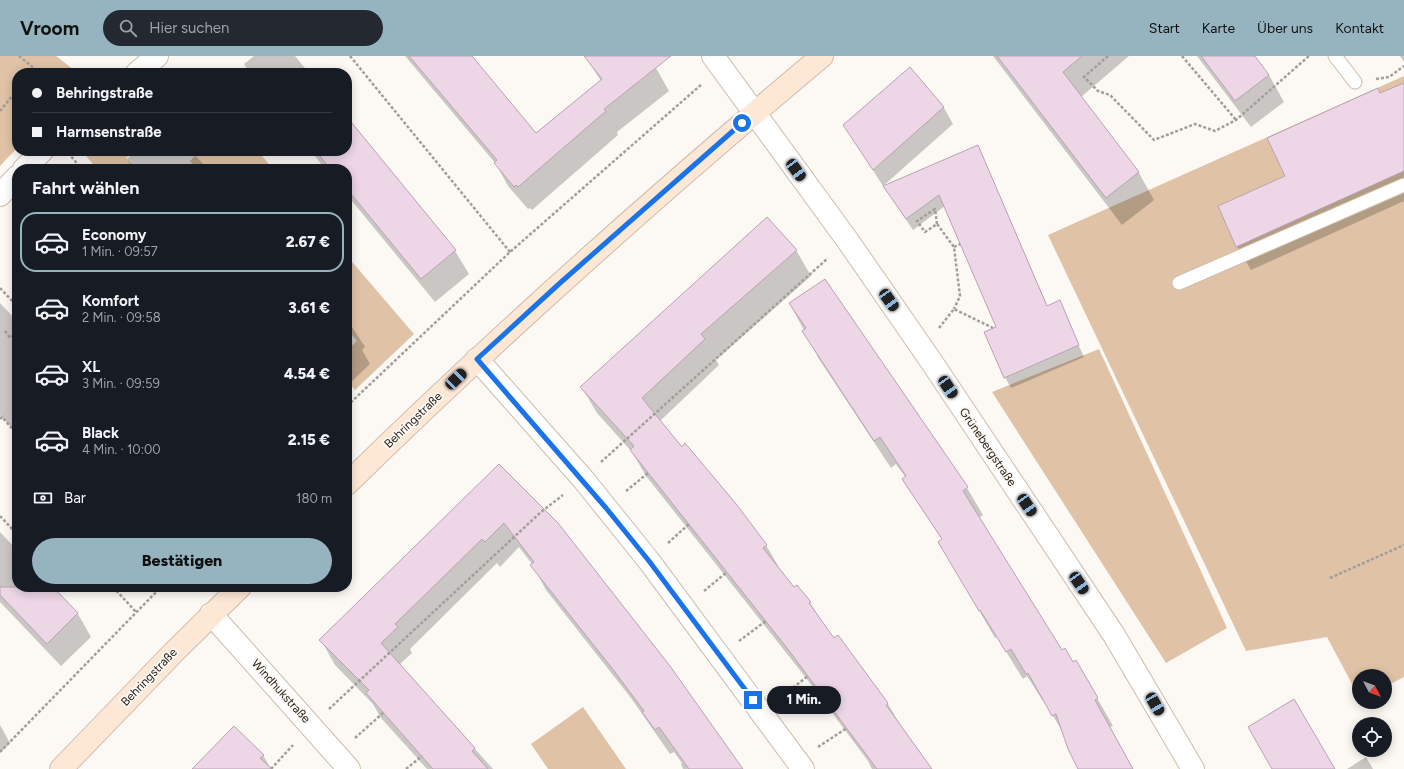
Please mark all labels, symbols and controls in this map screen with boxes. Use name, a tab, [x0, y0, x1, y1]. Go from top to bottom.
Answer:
search box	[103, 10, 383, 46]
text: Vroom	[20, 17, 79, 40]
icon: search	[117, 17, 139, 39]
text: Hier suchen	[149, 19, 229, 37]
text: Start	[1149, 20, 1180, 37]
text: Karte	[1202, 20, 1235, 37]
text: Über uns	[1257, 20, 1313, 37]
text: Kontakt	[1335, 20, 1384, 37]
text: Behringstraße	[56, 84, 153, 102]
route start	[733, 114, 751, 132]
text: Harmsenstraße	[56, 123, 162, 141]
car	[784, 157, 808, 183]
text: Fahrt wählen	[32, 177, 139, 199]
icon: car	[34, 224, 70, 260]
text: Economy	[82, 226, 147, 244]
text: 2.67 €	[286, 233, 330, 251]
text: 1 Min. · 09:57	[82, 244, 158, 259]
car	[877, 287, 901, 313]
icon: car	[34, 290, 70, 326]
text: Komfort	[82, 292, 139, 310]
text: 3.61 €	[288, 299, 330, 317]
text: 2 Min. · 09:58	[82, 310, 161, 325]
icon: car	[34, 356, 70, 392]
text: XL	[82, 358, 100, 376]
text: 4.54 €	[284, 365, 330, 383]
car	[443, 366, 469, 392]
car	[936, 374, 960, 400]
text: 3 Min. · 09:59	[82, 376, 160, 391]
street label: Behringstraße	[381, 389, 445, 451]
street label: Grünebergstraße	[957, 405, 1020, 489]
icon: car	[34, 422, 70, 458]
text: Black	[82, 424, 119, 442]
text: 2.15 €	[288, 431, 330, 449]
text: 4 Min. · 10:00	[82, 442, 161, 457]
icon: cash	[32, 487, 54, 509]
text: Bar	[64, 489, 86, 507]
text: 180 m	[296, 491, 332, 506]
car	[1015, 492, 1039, 518]
button: Bestätigen	[32, 538, 332, 584]
car	[1067, 570, 1091, 596]
street label: Behringstraße	[118, 645, 180, 709]
street label: Windhukstraße	[249, 656, 314, 726]
north arrow	[1352, 669, 1392, 709]
map controls	[1352, 669, 1392, 757]
callout: 1 Min.	[767, 686, 841, 714]
route end	[744, 691, 762, 709]
car	[1144, 691, 1166, 717]
text: 1 Min.	[787, 692, 821, 707]
button: locate	[1352, 717, 1392, 757]

